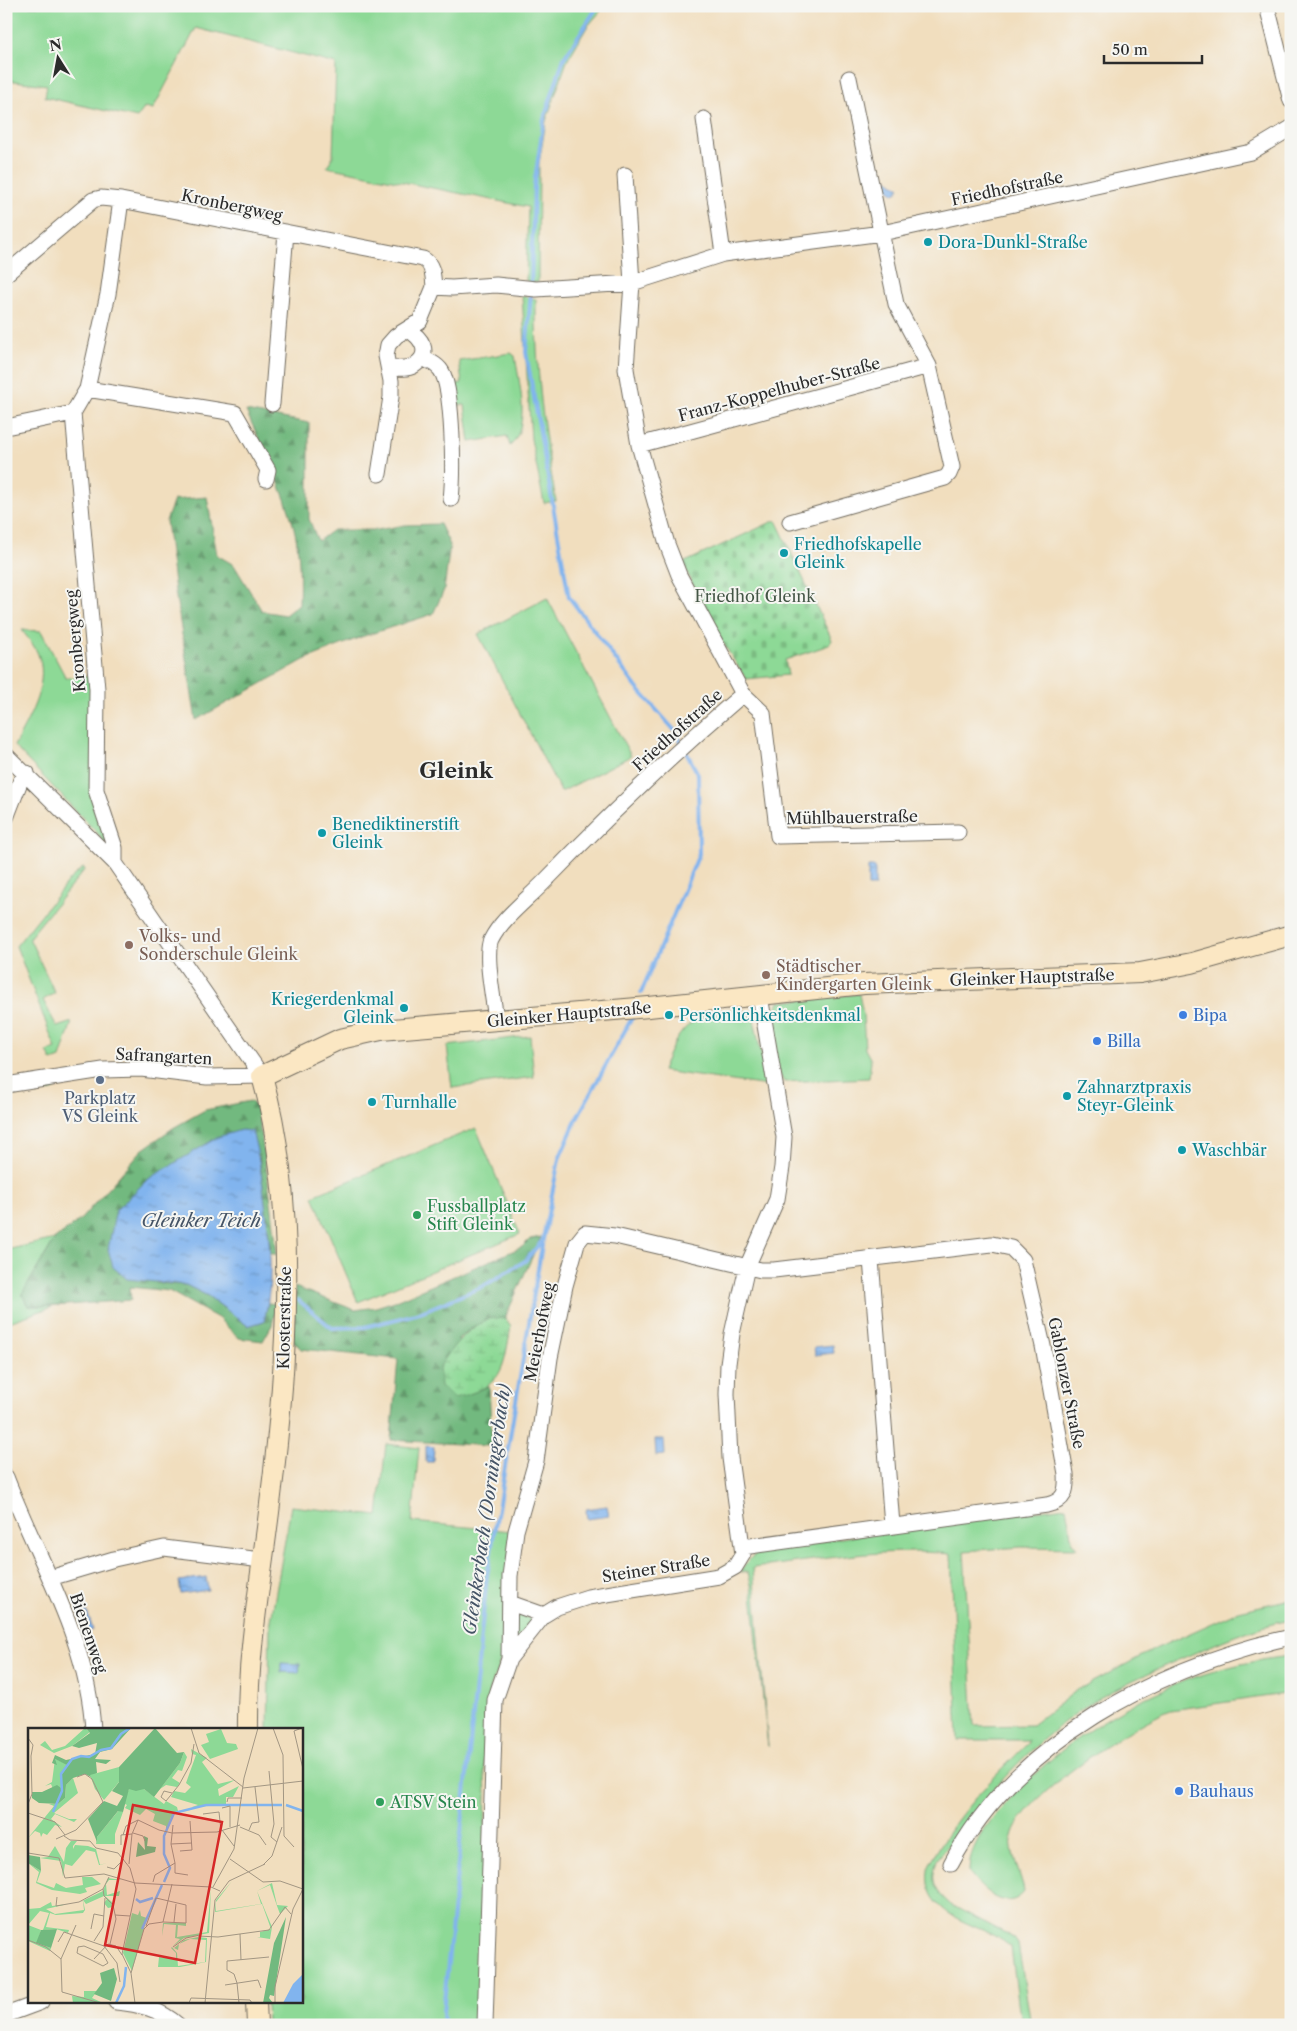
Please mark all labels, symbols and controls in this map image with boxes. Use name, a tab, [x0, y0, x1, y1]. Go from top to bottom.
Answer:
north arrow	[32, 32, 82, 82]
scale bar	[1104, 32, 1202, 64]
text: N	[48, 35, 63, 55]
text: 50 m	[1112, 40, 1148, 59]
street label: Friedhofstraße	[949, 166, 1065, 210]
street label: Kronbergweg	[180, 185, 285, 226]
place label: Dora-Dunkl-Straße	[938, 232, 1088, 252]
marker: Dora-Dunkl-Straße	[922, 236, 934, 248]
street label: Franz-Koppelhuber-Straße	[676, 352, 882, 426]
place label: Friedhofskapelle Gleink	[794, 534, 922, 572]
marker: Friedhofskapelle Gleink	[778, 547, 790, 559]
park label: Friedhof Gleink	[694, 586, 816, 606]
street label: Kronbergweg	[61, 588, 89, 693]
street label: Friedhofstraße	[628, 684, 726, 776]
district label: Gleink	[419, 758, 494, 783]
street label: Mühlbauerstraße	[786, 806, 918, 828]
place label: Benediktinerstift Gleink	[332, 814, 460, 852]
marker: Benediktinerstift Gleink	[316, 827, 328, 839]
place label: Volks- und Sonderschule Gleink	[138, 926, 299, 964]
marker: Volks- und Sonderschule Gleink	[123, 939, 135, 951]
place label: Städtischer Kindergarten Gleink	[776, 956, 933, 994]
street label: Gleinker Hauptstraße	[949, 964, 1115, 990]
marker: Städtischer Kindergarten Gleink	[760, 969, 772, 981]
place label: Kriegerdenkmal Gleink	[271, 989, 395, 1027]
street label: Gleinker Hauptstraße	[486, 997, 652, 1031]
marker: Kriegerdenkmal Gleink	[398, 1002, 410, 1014]
place label: Persönlichkeitsdenkmal	[679, 1005, 861, 1025]
place label: Bipa	[1193, 1005, 1228, 1025]
marker: Persönlichkeitsdenkmal	[663, 1009, 675, 1021]
marker: Bipa	[1177, 1009, 1189, 1021]
place label: Billa	[1107, 1031, 1141, 1051]
marker: Billa	[1091, 1035, 1103, 1047]
street label: Safrangarten	[115, 1043, 213, 1069]
marker: Parkplatz VS Gleink	[94, 1074, 106, 1086]
place label: Zahnarztpraxis Steyr-Gleink	[1077, 1077, 1192, 1115]
place label: Parkplatz VS Gleink	[61, 1088, 139, 1126]
marker: Zahnarztpraxis Steyr-Gleink	[1061, 1090, 1073, 1102]
place label: Turnhalle	[382, 1092, 457, 1112]
marker: Turnhalle	[366, 1096, 378, 1108]
place label: Waschbär	[1191, 1140, 1267, 1160]
marker: Waschbär	[1176, 1144, 1188, 1156]
place label: Fussballplatz Stift Gleink	[427, 1196, 526, 1234]
marker: Fussballplatz Stift Gleink	[411, 1209, 423, 1221]
water label: Gleinker Teich	[141, 1210, 261, 1232]
street label: Klosterstraße	[273, 1266, 295, 1370]
street label: Meierhofweg	[520, 1280, 559, 1383]
street label: Gablonzer Straße	[1044, 1315, 1090, 1451]
water label: Gleinkerbach (Dorningerbach)	[458, 1382, 516, 1636]
street label: Steiner Straße	[601, 1550, 712, 1586]
street label: Bienenweg	[66, 1590, 112, 1676]
inset map	[28, 1728, 302, 2004]
place label: Bauhaus	[1189, 1781, 1254, 1801]
marker: Bauhaus	[1173, 1785, 1185, 1797]
place label: ATSV Stein	[389, 1792, 477, 1812]
marker: ATSV Stein	[374, 1796, 386, 1808]

